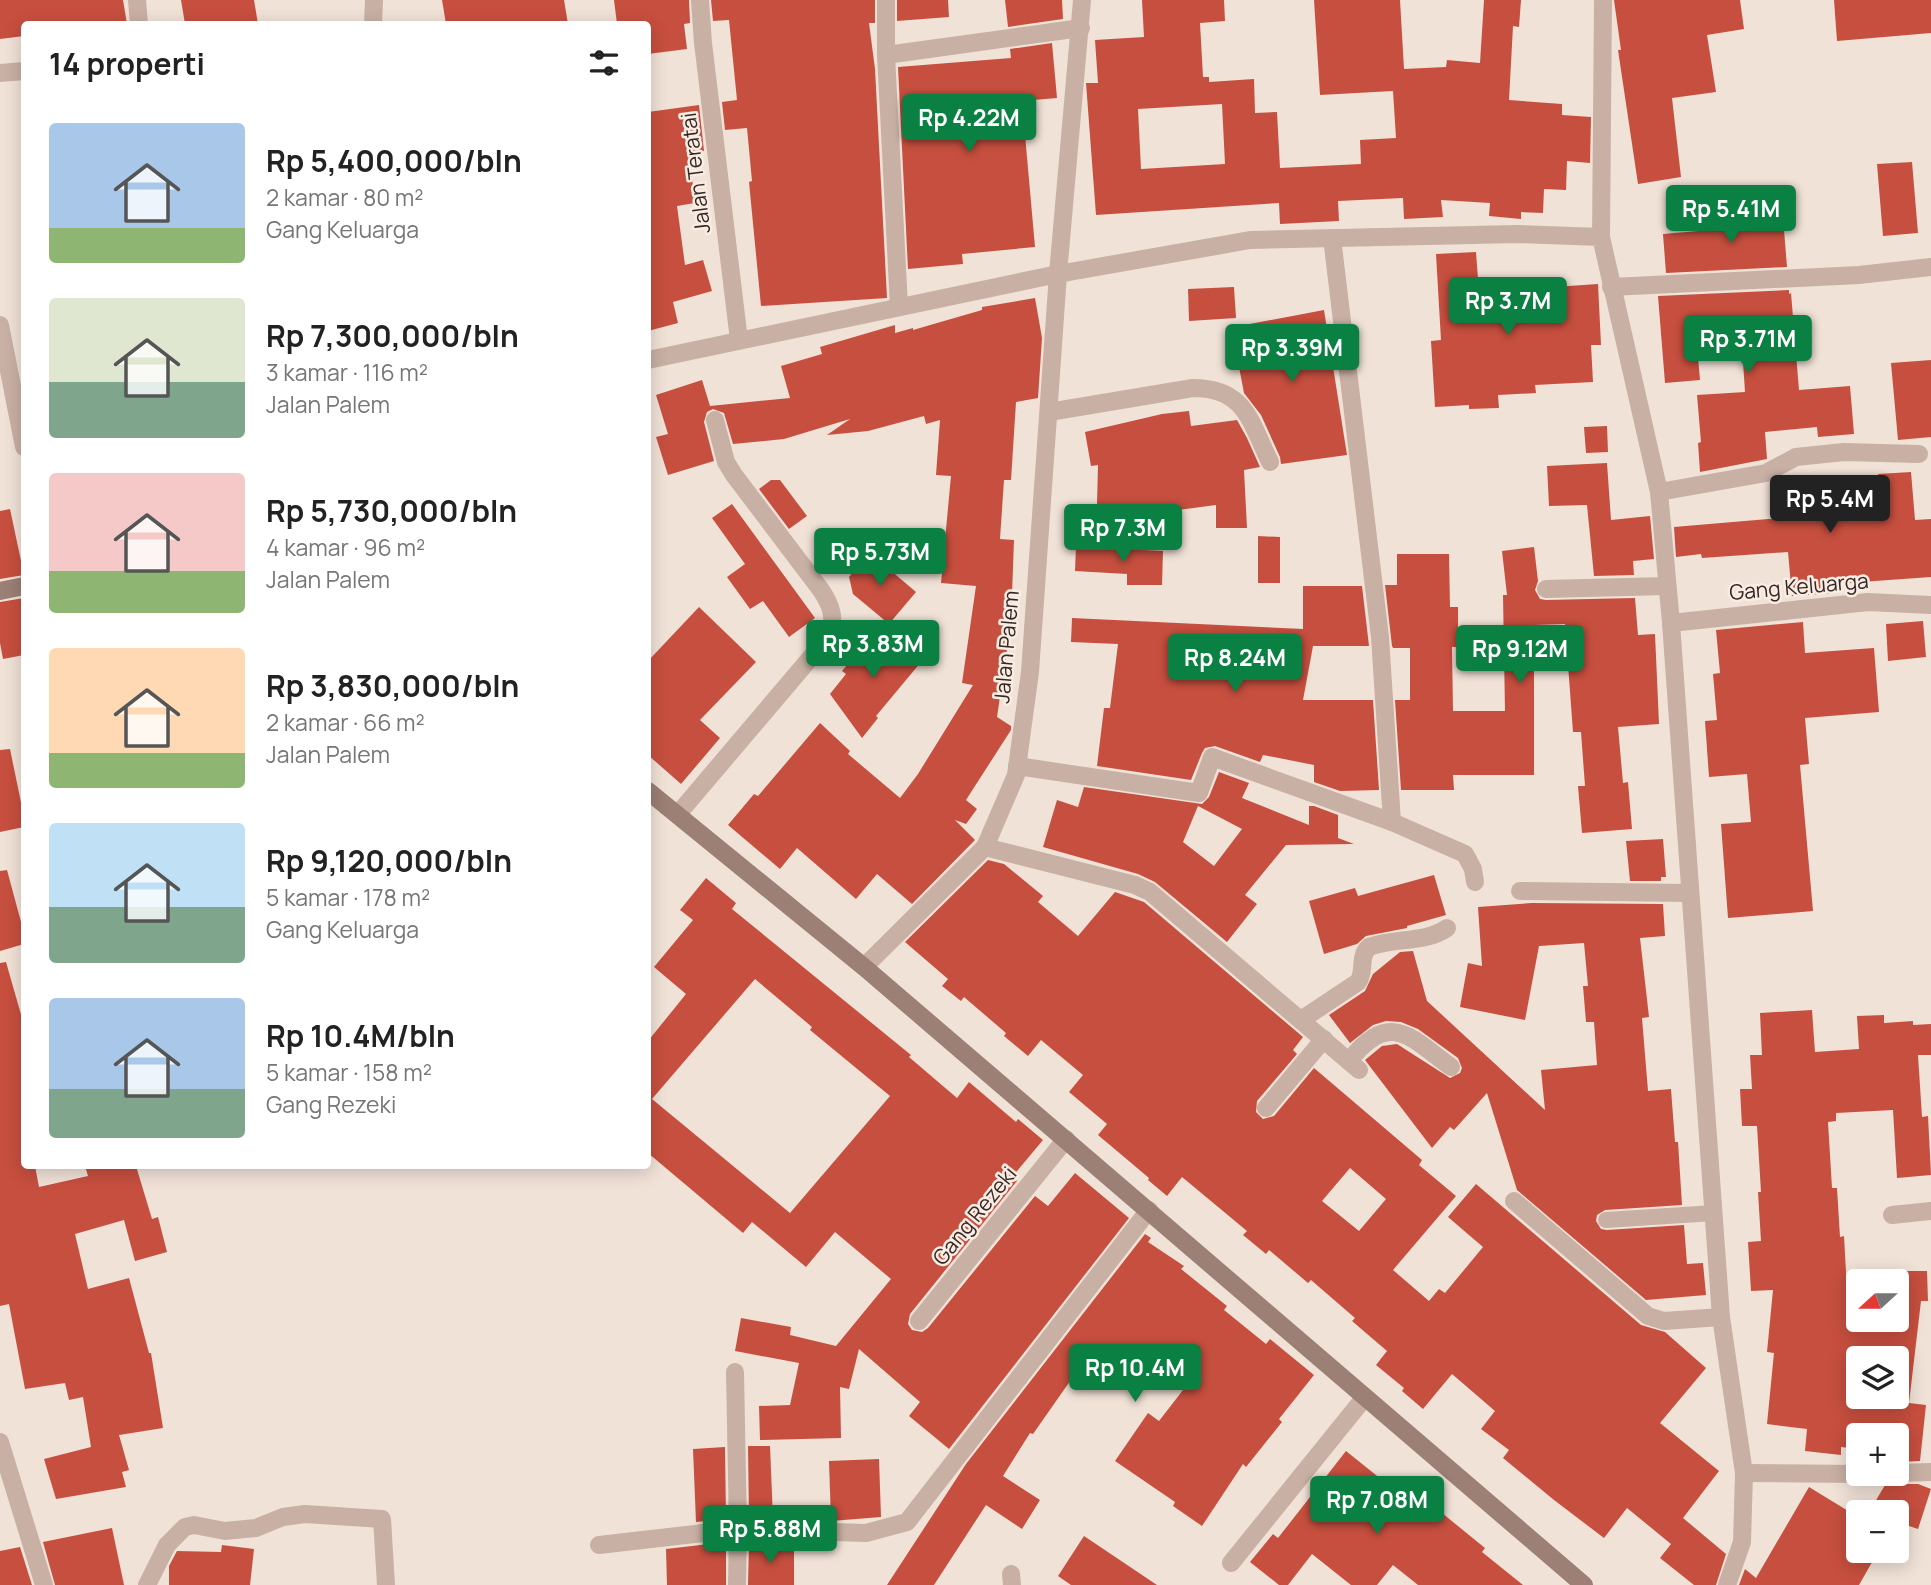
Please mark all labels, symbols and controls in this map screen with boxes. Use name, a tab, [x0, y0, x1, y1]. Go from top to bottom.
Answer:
text: 14 properti	[49, 43, 205, 84]
icon: filters	[585, 44, 623, 82]
pin: Rp 4.22M	[897, 94, 1041, 154]
text: Rp 4.22M	[918, 101, 1020, 133]
street label: Jalan Teratai	[674, 111, 716, 235]
text: Rp 5,400,000/bln	[266, 140, 522, 181]
icon: home	[105, 151, 189, 235]
text: 2 kamar · 80 m²	[266, 181, 424, 213]
pin: Rp 5.41M	[1659, 186, 1803, 245]
text: Rp 5.41M	[1682, 192, 1780, 224]
text: Gang Keluarga	[266, 213, 419, 245]
pin: Rp 3.7M	[1443, 278, 1573, 337]
text: Rp 3.7M	[1465, 284, 1551, 316]
text: Rp 7,300,000/bln	[266, 315, 519, 356]
pin: Rp 3.71M	[1676, 316, 1820, 375]
text: Rp 3.71M	[1700, 322, 1796, 354]
pin: Rp 3.39M	[1220, 324, 1364, 384]
icon: home	[105, 326, 189, 410]
text: Rp 3.39M	[1241, 331, 1343, 363]
text: 3 kamar · 116 m²	[266, 356, 428, 388]
text: Jalan Palem	[266, 388, 390, 420]
pin: Rp 5.4M	[1765, 476, 1895, 535]
text: Rp 5.4M	[1786, 482, 1874, 514]
text: Rp 5,730,000/bln	[266, 490, 517, 531]
icon: home	[105, 501, 189, 585]
pin: Rp 7.3M	[1058, 504, 1188, 564]
text: Rp 7.3M	[1080, 511, 1166, 543]
pin: Rp 5.73M	[808, 528, 952, 588]
text: 4 kamar · 96 m²	[266, 531, 425, 563]
text: Rp 5.73M	[830, 535, 930, 567]
text: Jalan Palem	[266, 563, 390, 595]
street label: Gang Keluarga	[1728, 566, 1870, 606]
street label: Jalan Palem	[987, 589, 1025, 705]
pin: Rp 3.83M	[801, 620, 945, 680]
pin: Rp 9.12M	[1448, 626, 1592, 685]
text: Rp 3.83M	[822, 627, 924, 659]
text: Rp 9.12M	[1472, 632, 1568, 664]
pin: Rp 8.24M	[1163, 634, 1307, 694]
text: Rp 8.24M	[1184, 641, 1286, 673]
text: Rp 3,830,000/bln	[266, 665, 519, 706]
icon: home	[105, 676, 189, 760]
text: 2 kamar · 66 m²	[266, 706, 425, 738]
text: Jalan Palem	[266, 738, 390, 770]
text: Rp 9,120,000/bln	[266, 840, 512, 881]
icon: home	[105, 851, 189, 935]
text: 5 kamar · 178 m²	[266, 881, 430, 913]
text: Gang Keluarga	[266, 913, 419, 945]
text: Rp 10.4M/bln	[266, 1015, 455, 1056]
icon: home	[105, 1026, 189, 1110]
text: 5 kamar · 158 m²	[266, 1056, 432, 1088]
text: Gang Rezeki	[266, 1088, 396, 1120]
street label: Gang Rezeki	[926, 1160, 1023, 1270]
north arrow	[1846, 1269, 1909, 1332]
map controls	[1846, 1269, 1909, 1563]
pin: Rp 10.4M	[1063, 1344, 1207, 1404]
button: layers	[1846, 1346, 1909, 1409]
text: Rp 10.4M	[1085, 1351, 1185, 1383]
button: +	[1846, 1423, 1909, 1486]
pin: Rp 7.08M	[1305, 1476, 1449, 1536]
text: Rp 7.08M	[1326, 1483, 1428, 1515]
button: −	[1846, 1500, 1909, 1563]
pin: Rp 5.88M	[698, 1506, 842, 1565]
text: Rp 5.88M	[719, 1512, 821, 1544]

